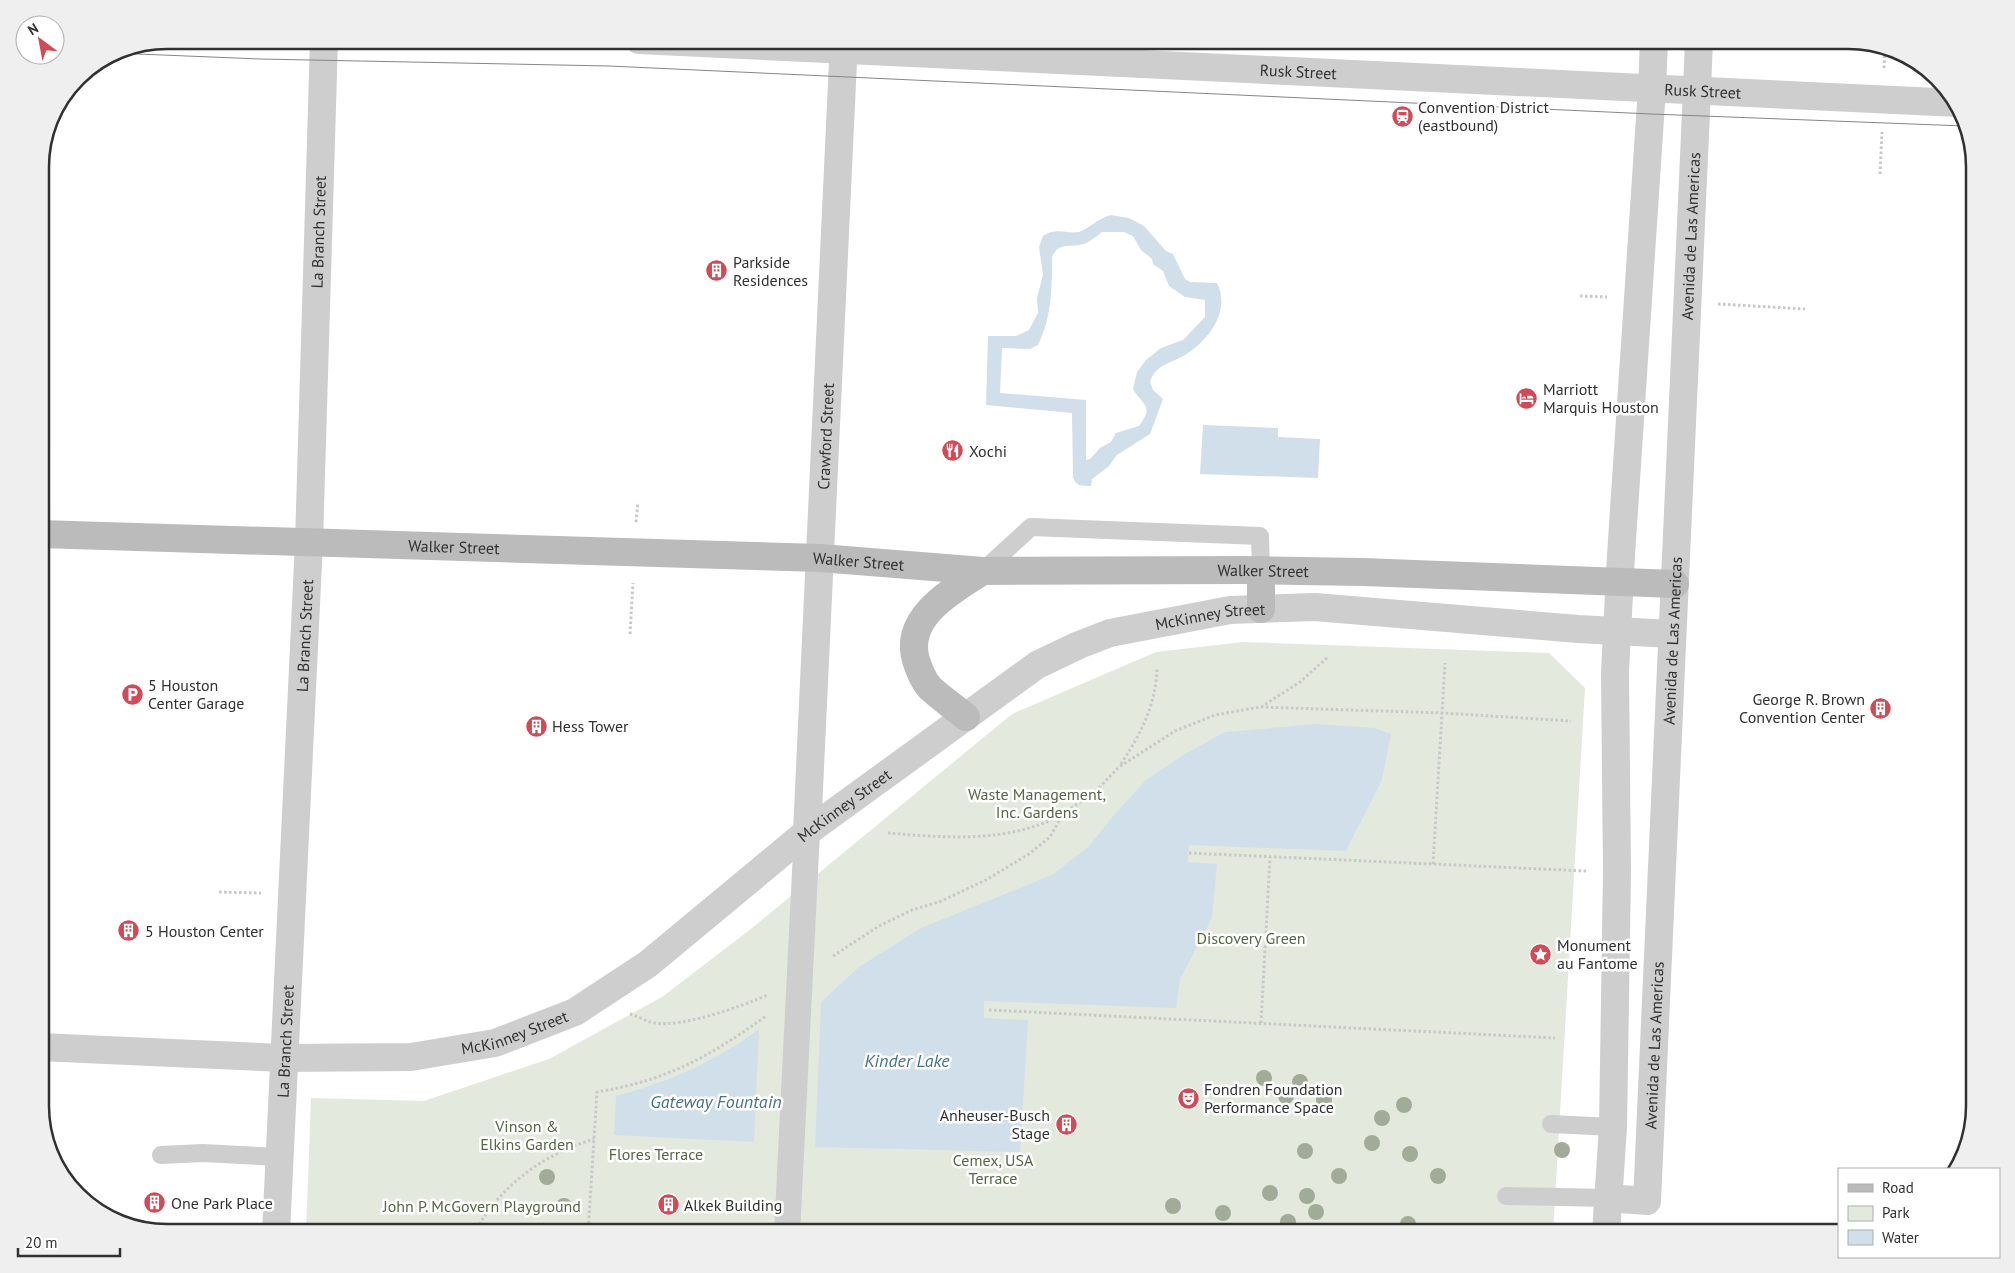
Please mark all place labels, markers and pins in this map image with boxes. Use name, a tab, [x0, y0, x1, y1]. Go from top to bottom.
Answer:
place label: Convention District (eastbound)	[1418, 97, 1549, 135]
station icon: Convention District (eastbound)	[1390, 104, 1414, 128]
place label: Parkside Residences	[733, 252, 808, 290]
building icon: Parkside Residences	[705, 259, 729, 283]
place label: Marriott Marquis Houston	[1543, 379, 1659, 417]
hotel icon: Marriott Marquis Houston	[1515, 386, 1539, 410]
restaurant icon: Xochi	[941, 439, 965, 463]
place label: Xochi	[969, 441, 1007, 461]
place label: 5 Houston Center Garage	[148, 675, 244, 713]
parking icon: 5 Houston Center Garage	[120, 682, 144, 706]
place label: George R. Brown Convention Center	[1739, 689, 1866, 727]
building icon: George R. Brown Convention Center	[1869, 696, 1893, 720]
building icon: Hess Tower	[524, 714, 548, 738]
place label: Hess Tower	[552, 716, 629, 736]
building icon: 5 Houston Center	[117, 919, 141, 943]
place label: 5 Houston Center	[145, 921, 264, 941]
place label: Monument au Fantome	[1557, 935, 1638, 973]
place icon: Monument au Fantome	[1529, 942, 1553, 966]
place label: Fondren Foundation Performance Space	[1204, 1079, 1343, 1117]
theatre icon: Fondren Foundation Performance Space	[1176, 1086, 1200, 1110]
place label: Anheuser-Busch Stage	[940, 1105, 1050, 1143]
building icon: Anheuser-Busch Stage	[1054, 1112, 1078, 1136]
building icon: One Park Place	[143, 1191, 167, 1215]
place label: One Park Place	[171, 1193, 273, 1213]
building icon: Alkek Building	[656, 1193, 680, 1217]
place label: Alkek Building	[684, 1195, 782, 1215]

